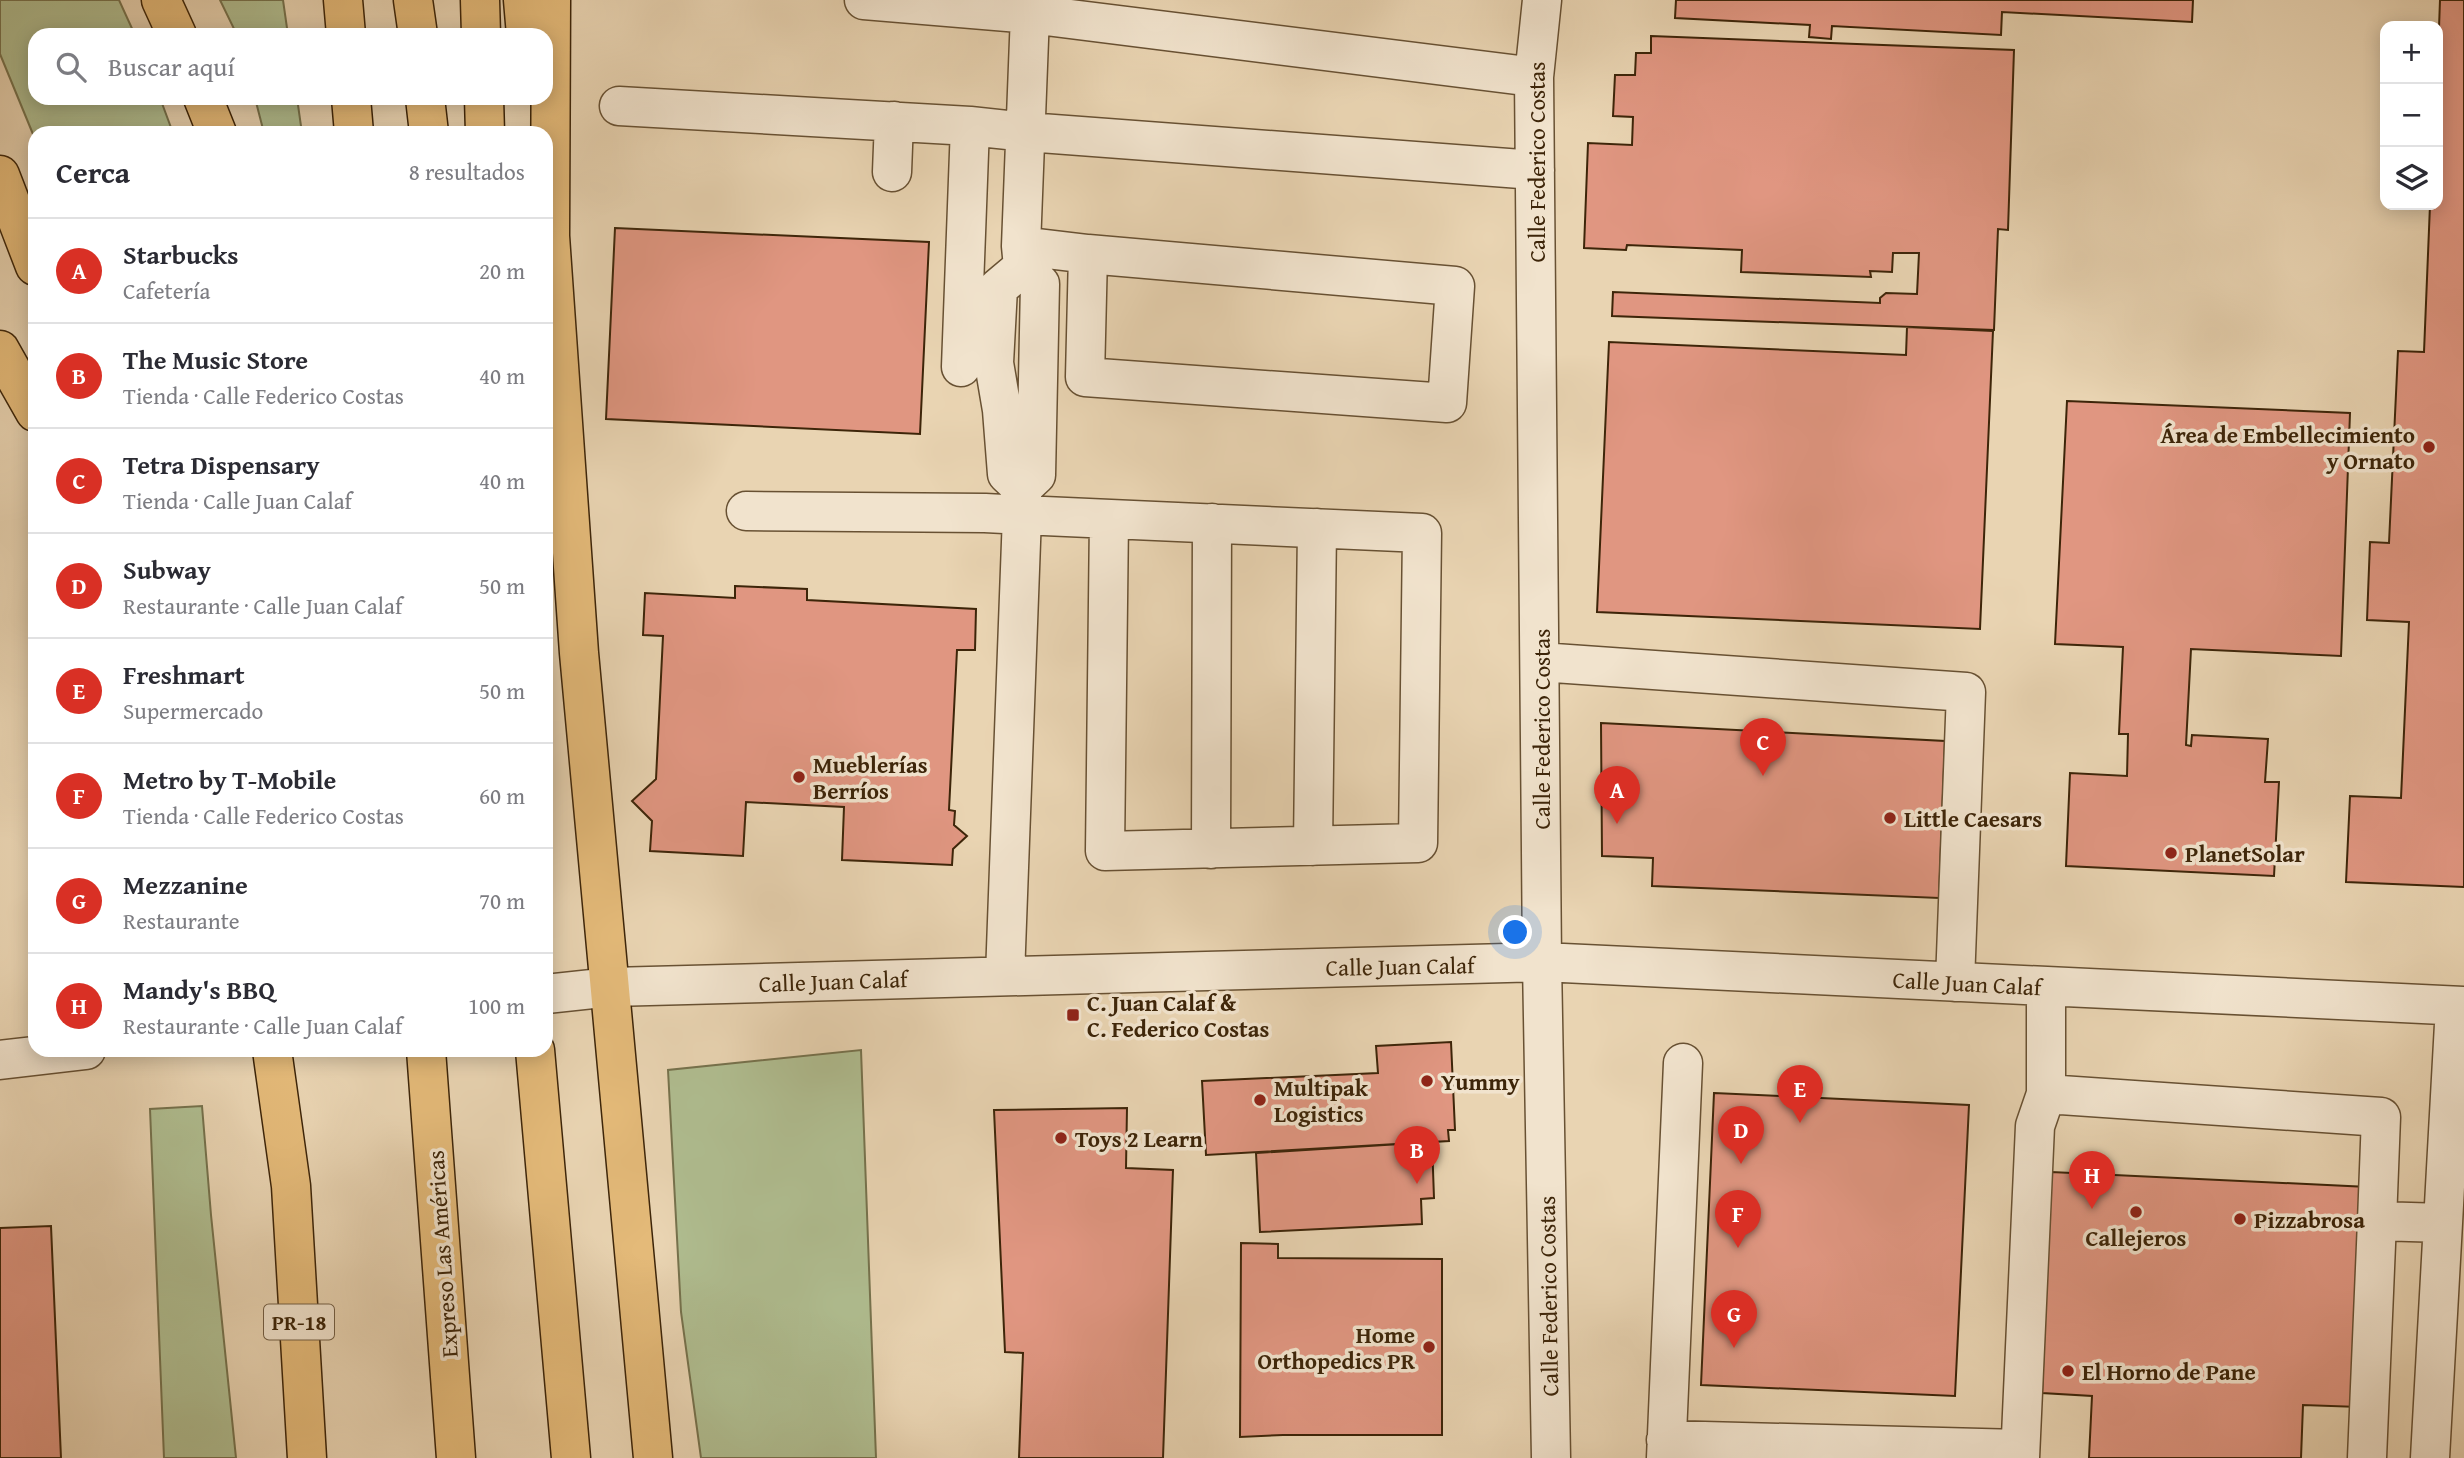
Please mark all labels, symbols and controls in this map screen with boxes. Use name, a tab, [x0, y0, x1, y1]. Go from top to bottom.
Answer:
map controls	[2380, 21, 2443, 210]
button: +	[2380, 21, 2443, 84]
search box	[28, 28, 553, 105]
text: Buscar aquí	[108, 47, 235, 86]
icon: search	[52, 48, 90, 86]
street label: Calle Federico Costas	[1520, 62, 1553, 262]
button: −	[2380, 84, 2443, 147]
button: layers	[2380, 147, 2443, 210]
text: Cerca	[56, 150, 130, 194]
text: 8 resultados	[409, 155, 525, 188]
text: Starbucks	[123, 235, 238, 274]
text: A	[72, 254, 86, 287]
text: 20 m	[479, 254, 525, 287]
text: Cafetería	[123, 274, 210, 307]
text: The Music Store	[123, 340, 308, 379]
text: B	[72, 359, 86, 392]
text: 40 m	[479, 359, 525, 392]
text: Tienda · Calle Federico Costas	[123, 379, 404, 412]
place label: Área de Embellecimiento y Ornato	[2160, 418, 2415, 477]
marker: Área de Embellecimiento y Ornato	[2421, 439, 2437, 455]
text: Tetra Dispensary	[123, 445, 320, 484]
text: C	[72, 464, 86, 497]
text: 40 m	[479, 464, 525, 497]
text: Tienda · Calle Juan Calaf	[123, 484, 352, 517]
text: Subway	[123, 550, 211, 589]
text: D	[72, 569, 86, 602]
text: 50 m	[479, 569, 525, 602]
text: Restaurante · Calle Juan Calaf	[123, 589, 402, 622]
street label: Calle Federico Costas	[1525, 629, 1558, 829]
text: Freshmart	[123, 655, 245, 694]
text: E	[73, 674, 85, 707]
text: 50 m	[479, 674, 525, 707]
text: Supermercado	[123, 694, 263, 727]
pin: C	[1740, 718, 1786, 776]
place label: Mueblerías Berríos	[813, 748, 928, 807]
text: Metro by T-Mobile	[123, 760, 336, 799]
pin: A	[1594, 766, 1640, 824]
marker: Mueblerías Berríos	[791, 769, 807, 785]
text: F	[73, 779, 85, 812]
text: 60 m	[479, 779, 525, 812]
text: Tienda · Calle Federico Costas	[123, 799, 404, 832]
place label: Little Caesars	[1904, 802, 2042, 835]
marker: Little Caesars	[1882, 810, 1898, 826]
place label: PlanetSolar	[2185, 837, 2305, 870]
marker: PlanetSolar	[2163, 845, 2179, 861]
text: Mezzanine	[123, 865, 248, 904]
text: G	[72, 884, 86, 917]
text: 70 m	[479, 884, 525, 917]
text: Restaurante	[123, 904, 240, 937]
your location	[1498, 915, 1532, 949]
street label: Calle Juan Calaf	[1325, 948, 1477, 984]
street label: Calle Juan Calaf	[758, 962, 911, 1000]
street label: Calle Juan Calaf	[1892, 963, 2045, 1004]
text: Mandy's BBQ	[123, 970, 275, 1009]
place label: C. Juan Calaf & C. Federico Costas	[1087, 986, 1270, 1045]
text: H	[71, 989, 87, 1022]
text: 100 m	[468, 989, 525, 1022]
marker: C. Juan Calaf & C. Federico Costas	[1065, 1007, 1081, 1023]
text: Restaurante · Calle Juan Calaf	[123, 1009, 402, 1042]
place label: Yummy	[1441, 1065, 1520, 1098]
pin: E	[1777, 1065, 1823, 1123]
place label: Multipak Logistics	[1274, 1071, 1369, 1130]
marker: Yummy	[1419, 1073, 1435, 1089]
marker: Multipak Logistics	[1252, 1092, 1268, 1108]
pin: D	[1718, 1106, 1764, 1164]
place label: Toys 2 Learn	[1075, 1122, 1203, 1155]
pin: B	[1394, 1126, 1440, 1184]
marker: Toys 2 Learn	[1053, 1130, 1069, 1146]
street label: Expreso Las Américas	[418, 1149, 466, 1359]
pin: H	[2069, 1151, 2115, 1209]
pin: F	[1715, 1190, 1761, 1248]
street label: Calle Federico Costas	[1530, 1195, 1566, 1397]
place label: Pizzabrosa	[2254, 1203, 2365, 1236]
marker: Callejeros	[2128, 1204, 2144, 1220]
marker: Pizzabrosa	[2232, 1211, 2248, 1227]
place label: Callejeros	[2086, 1221, 2187, 1254]
pin: G	[1711, 1290, 1757, 1348]
road number: PR-18	[264, 1304, 334, 1340]
place label: Home Orthopedics PR	[1258, 1318, 1416, 1377]
marker: Home Orthopedics PR	[1421, 1339, 1437, 1355]
place label: El Horno de Pane	[2082, 1355, 2256, 1388]
marker: El Horno de Pane	[2060, 1363, 2076, 1379]

